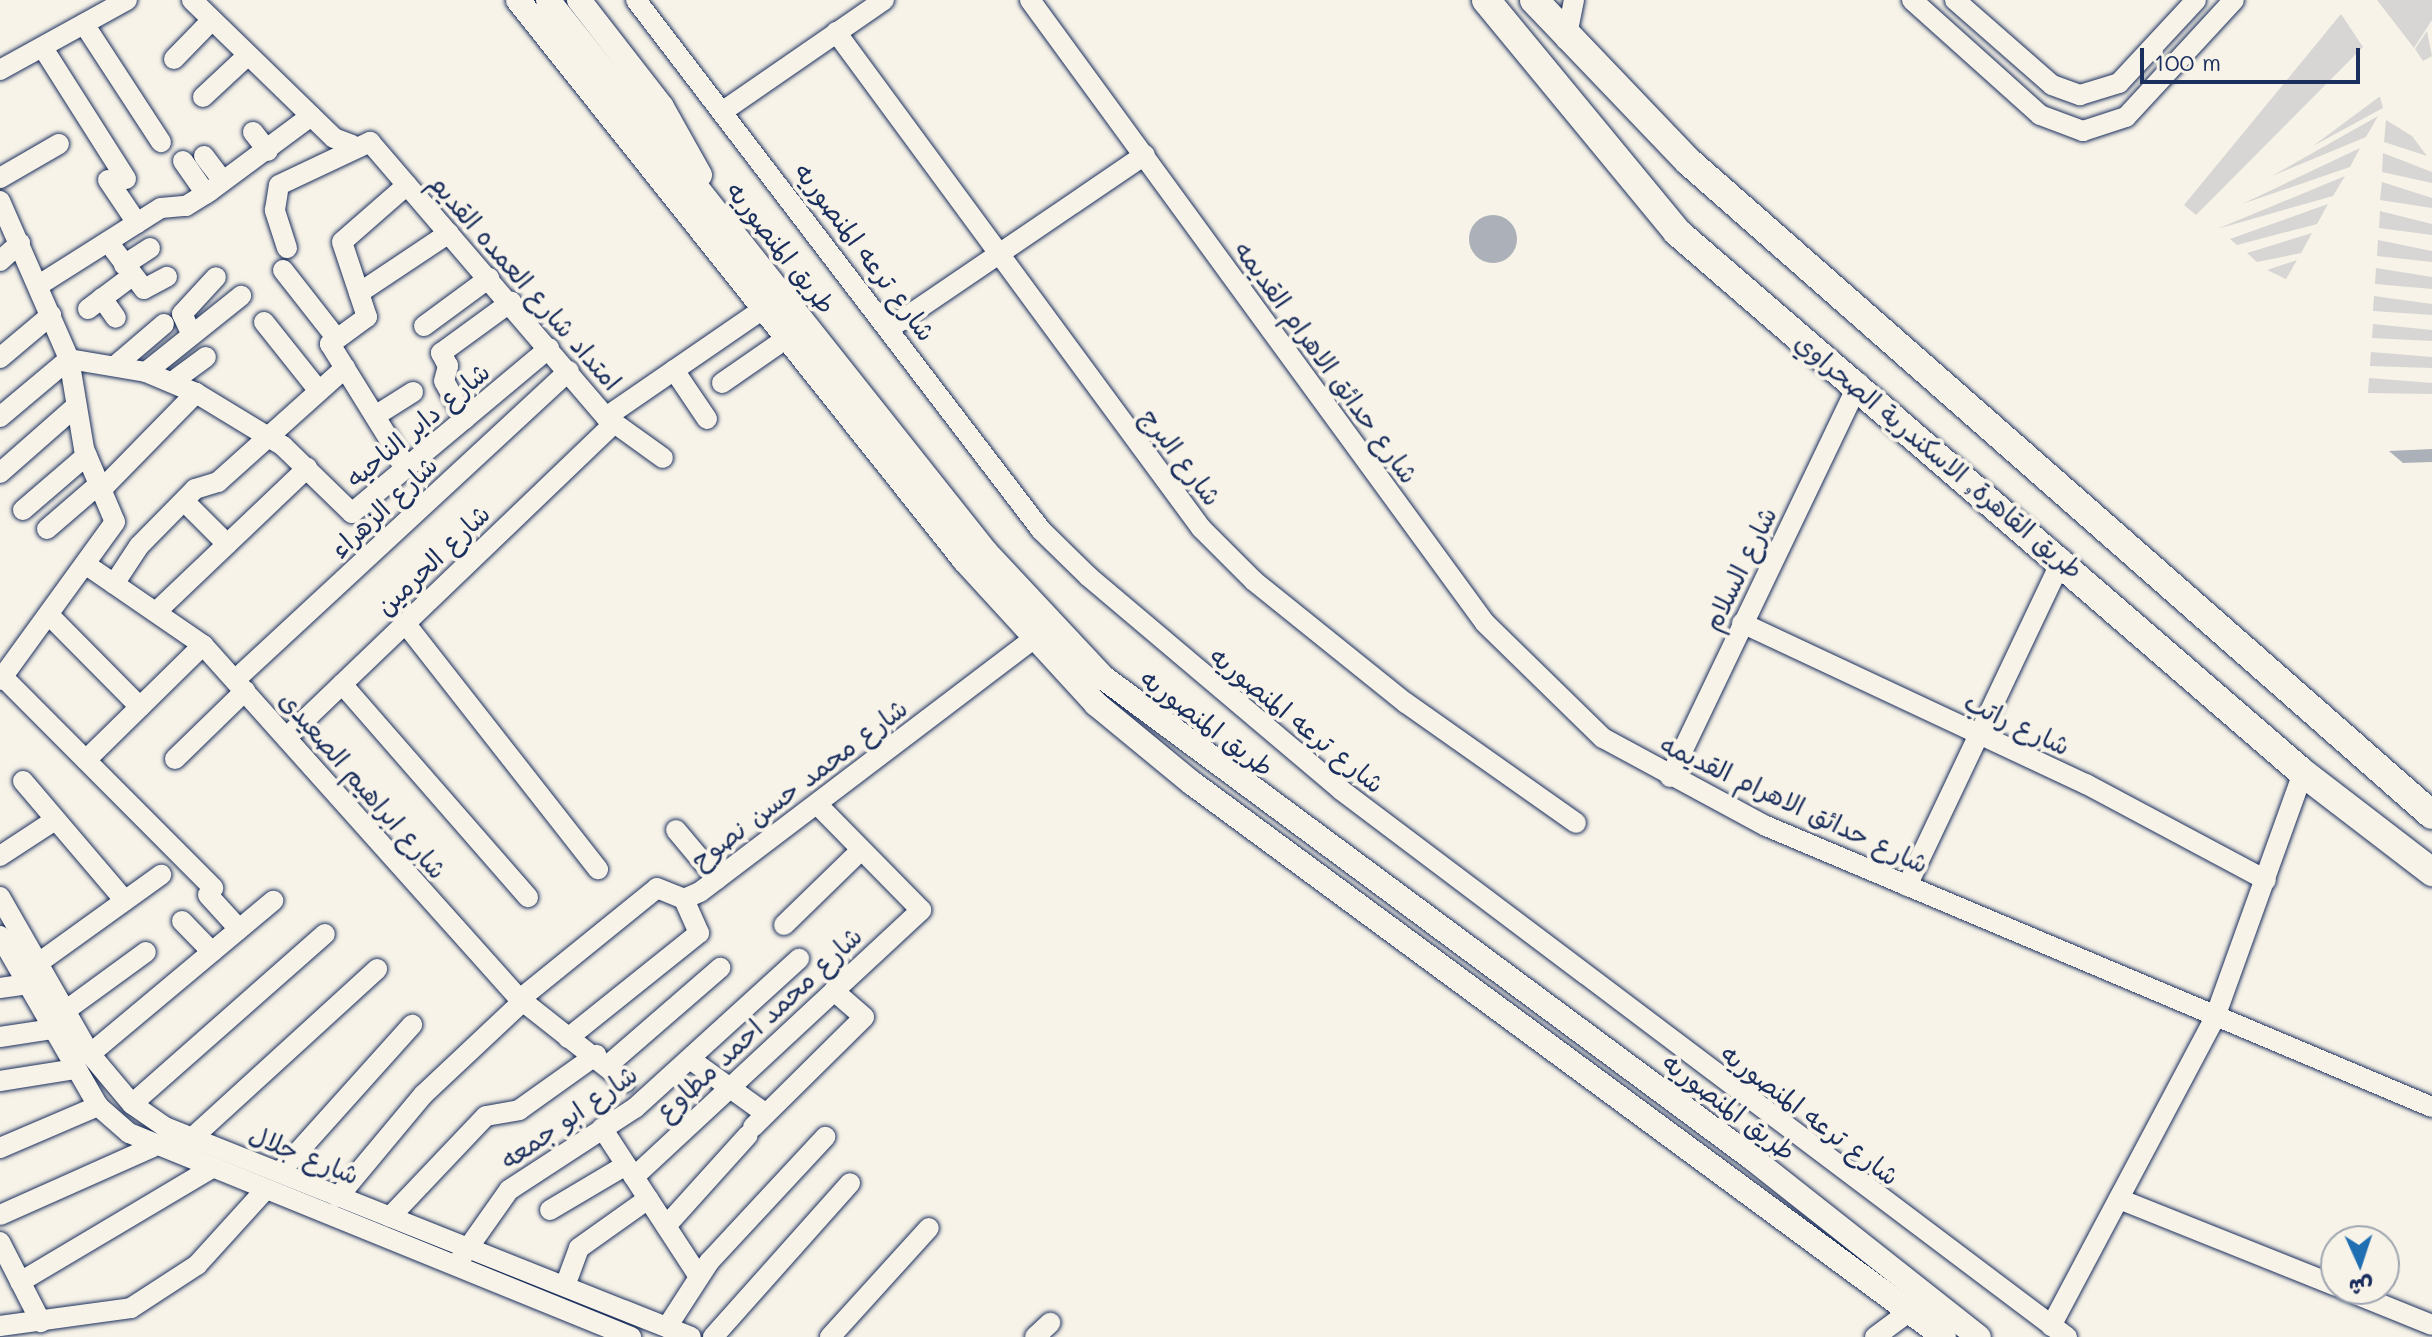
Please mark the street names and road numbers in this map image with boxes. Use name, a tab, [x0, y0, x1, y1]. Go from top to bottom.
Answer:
street label: شارع ترعه المنصوريه	[788, 157, 942, 347]
street label: امتداد شارع العمده القديم	[422, 167, 628, 397]
street label: طريق المنصوريه	[720, 176, 842, 320]
street label: شارع حدائق الاهرام القديمه	[1227, 234, 1425, 490]
street label: طريق القاهرة, الاسكندرية الصحراوي	[1789, 326, 2089, 586]
street label: شارع داير الناحيه	[340, 356, 496, 494]
street label: شارع البرج	[1134, 402, 1228, 512]
street label: شارع الزهراء	[324, 450, 444, 564]
street label: شارع الحرمين	[370, 498, 496, 622]
street label: شارع السلام	[1697, 502, 1783, 636]
street label: شارع ترعه المنصوريه	[1204, 640, 1390, 800]
street label: طريق المنصوريه	[1134, 663, 1280, 783]
street label: شارع ابراهيم الصعيدى	[273, 685, 453, 885]
street label: شارع راتب	[1959, 686, 2075, 762]
street label: شارع محمد حسن نصوح	[684, 692, 914, 876]
street label: شارع حدائق الاهرام القديمه	[1655, 728, 1933, 880]
street label: شارع محمد احمد مطاوع	[650, 920, 868, 1128]
street label: شارع ترعه المنصوريه	[1715, 1038, 1905, 1192]
street label: طريق المنصوريه	[1656, 1047, 1802, 1167]
street label: شارع ابو جمعه	[495, 1058, 643, 1176]
street label: شارع جلال	[244, 1119, 364, 1191]

